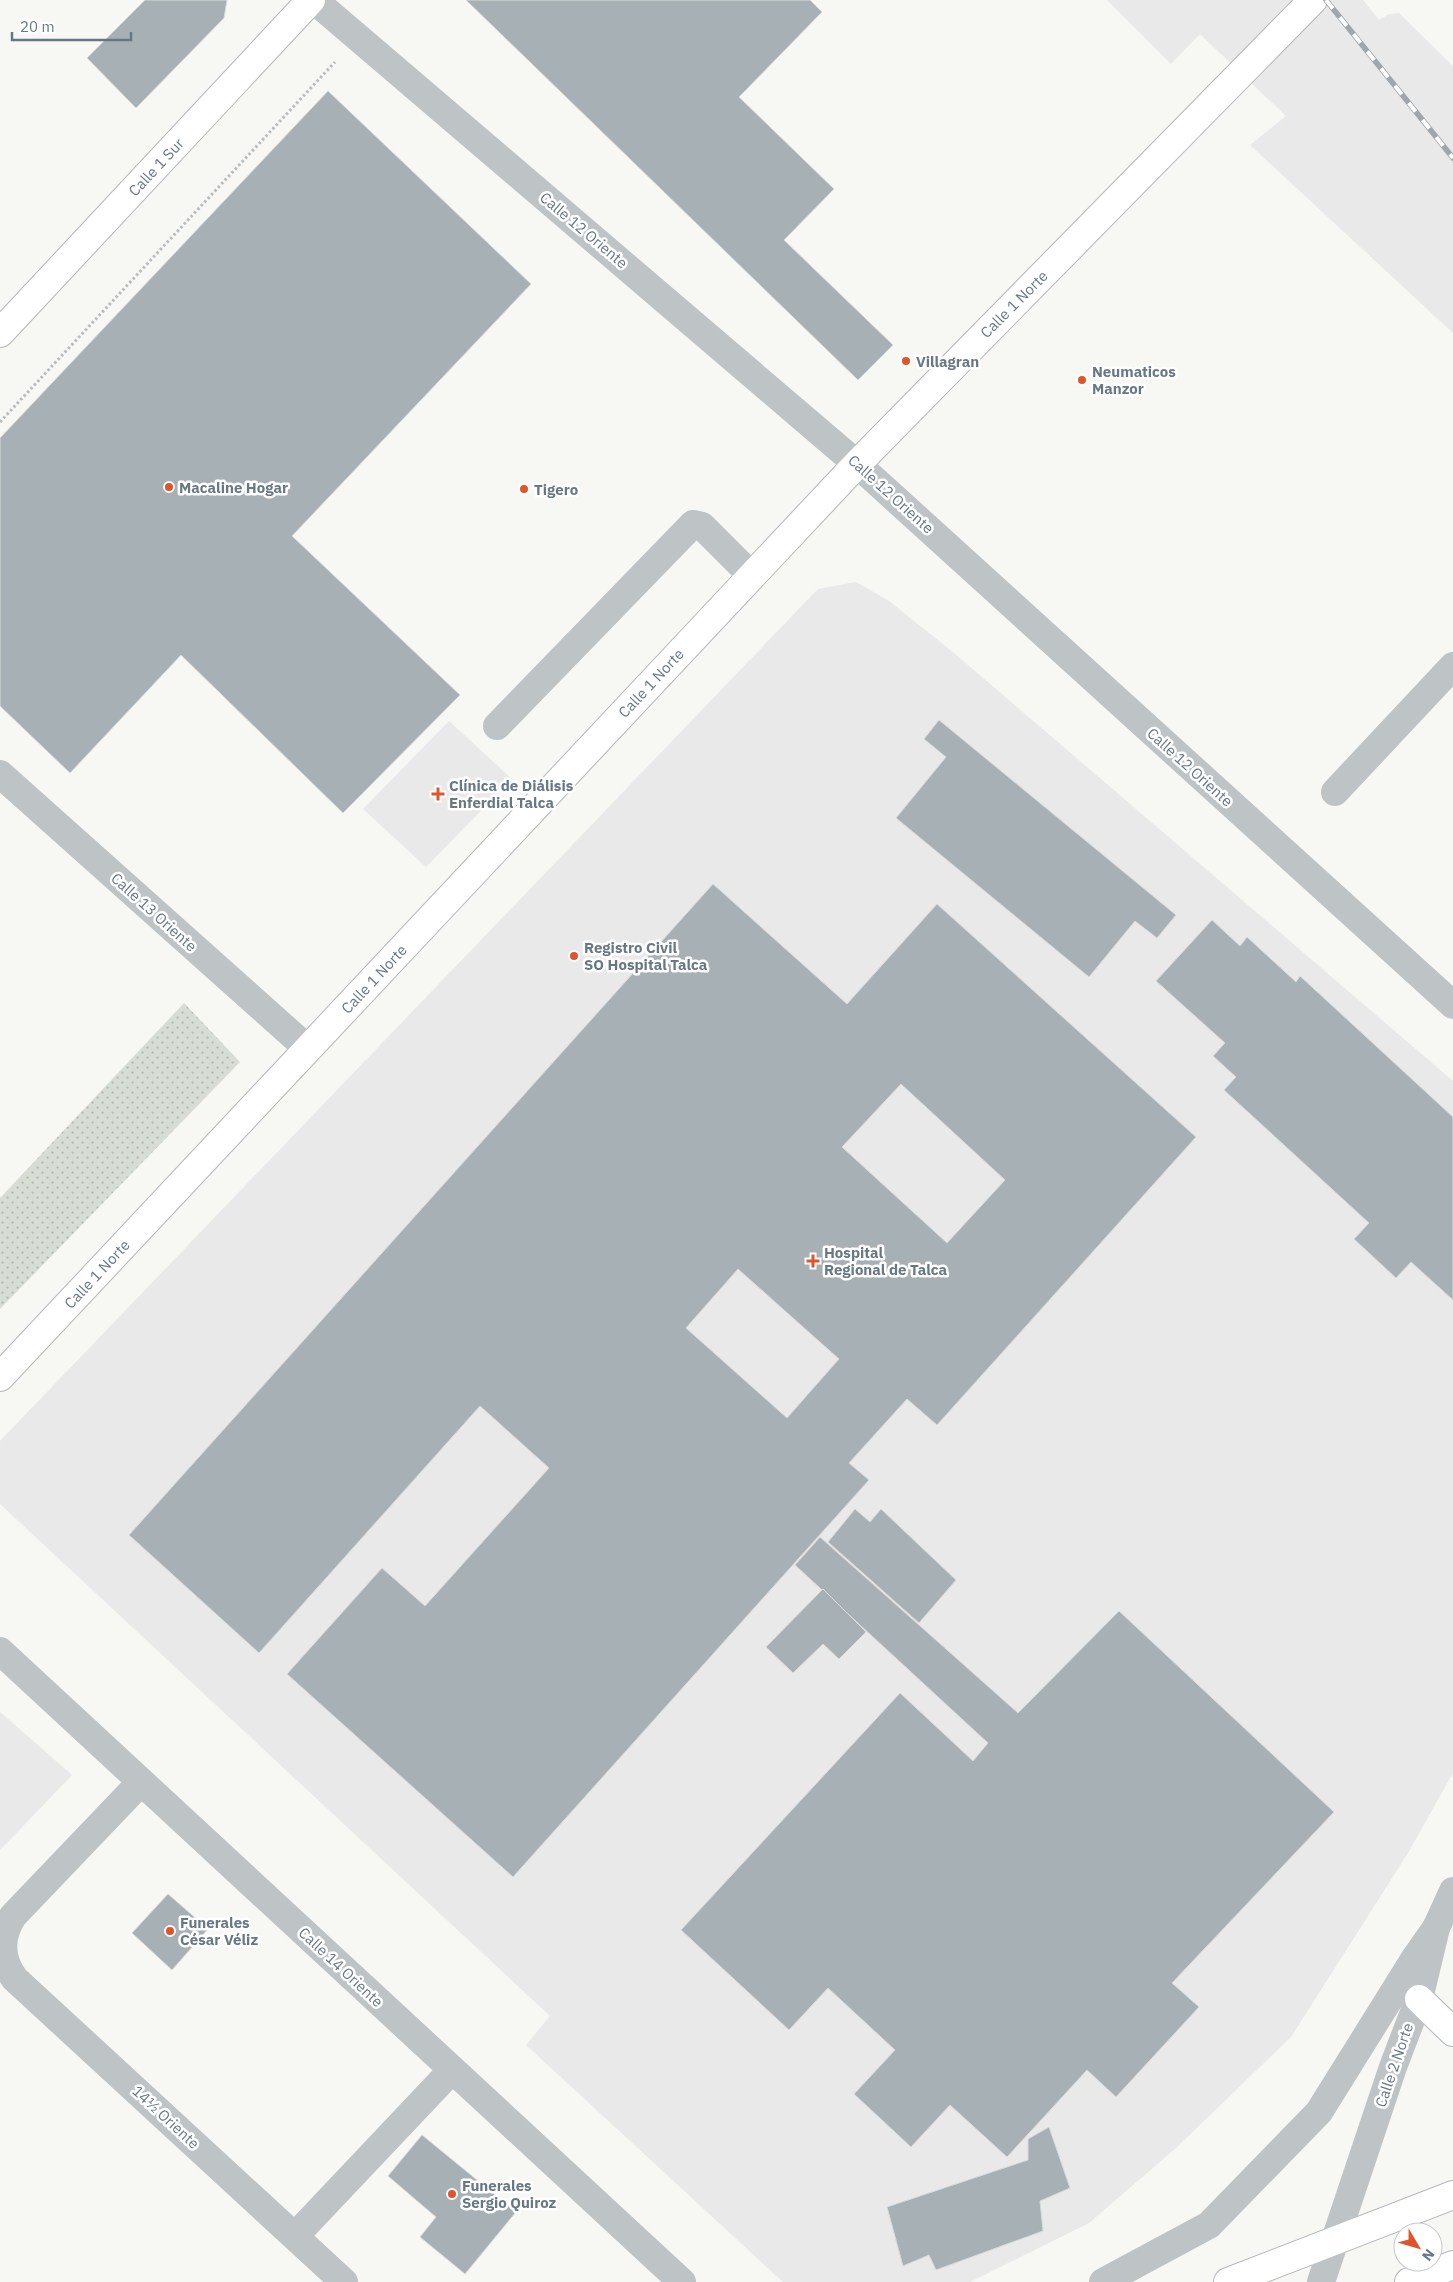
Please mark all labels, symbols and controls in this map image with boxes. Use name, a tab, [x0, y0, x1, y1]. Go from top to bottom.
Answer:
scale bar	[12, 10, 131, 42]
text: 20 m	[20, 17, 55, 36]
street label: Calle 1 Sur	[124, 134, 188, 200]
street label: Calle 12 Oriente	[536, 188, 632, 272]
street label: Calle 1 Norte	[976, 266, 1052, 342]
place label: Villagran	[916, 352, 979, 371]
marker: Villagran	[900, 355, 912, 367]
place label: Neumaticos Manzor	[1092, 362, 1176, 398]
marker: Neumaticos Manzor	[1076, 374, 1088, 386]
street label: Calle 12 Oriente	[844, 451, 938, 537]
place label: Macaline Hogar	[179, 478, 288, 497]
place label: Tigero	[534, 480, 578, 499]
marker: Macaline Hogar	[163, 481, 175, 493]
marker: Tigero	[518, 483, 530, 495]
street label: Calle 1 Norte	[614, 644, 688, 722]
street label: Calle 12 Oriente	[1143, 724, 1237, 810]
place label: Clínica de Diálisis Enferdial Talca	[449, 776, 574, 812]
marker: Clínica de Diálisis Enferdial Talca	[431, 787, 445, 801]
street label: Calle 13 Oriente	[107, 869, 201, 955]
place label: Registro Civil SO Hospital Talca	[584, 938, 708, 974]
street label: Calle 1 Norte	[337, 940, 411, 1018]
marker: Registro Civil SO Hospital Talca	[568, 950, 580, 962]
street label: Calle 1 Norte	[60, 1235, 134, 1313]
place label: Hospital Regional de Talca	[824, 1243, 948, 1279]
marker: Hospital Regional de Talca	[806, 1254, 820, 1268]
place label: Funerales César Véliz	[180, 1913, 258, 1949]
street label: Calle 14 Oriente	[295, 1923, 387, 2011]
marker: Funerales César Véliz	[164, 1925, 176, 1937]
street label: Calle 2 Norte	[1371, 2020, 1417, 2110]
street label: 14½ Oriente	[129, 2081, 203, 2153]
place label: Funerales Sergio Quiroz	[462, 2176, 556, 2212]
marker: Funerales Sergio Quiroz	[446, 2188, 458, 2200]
north arrow	[1393, 2222, 1443, 2272]
text: N	[1418, 2245, 1438, 2265]

